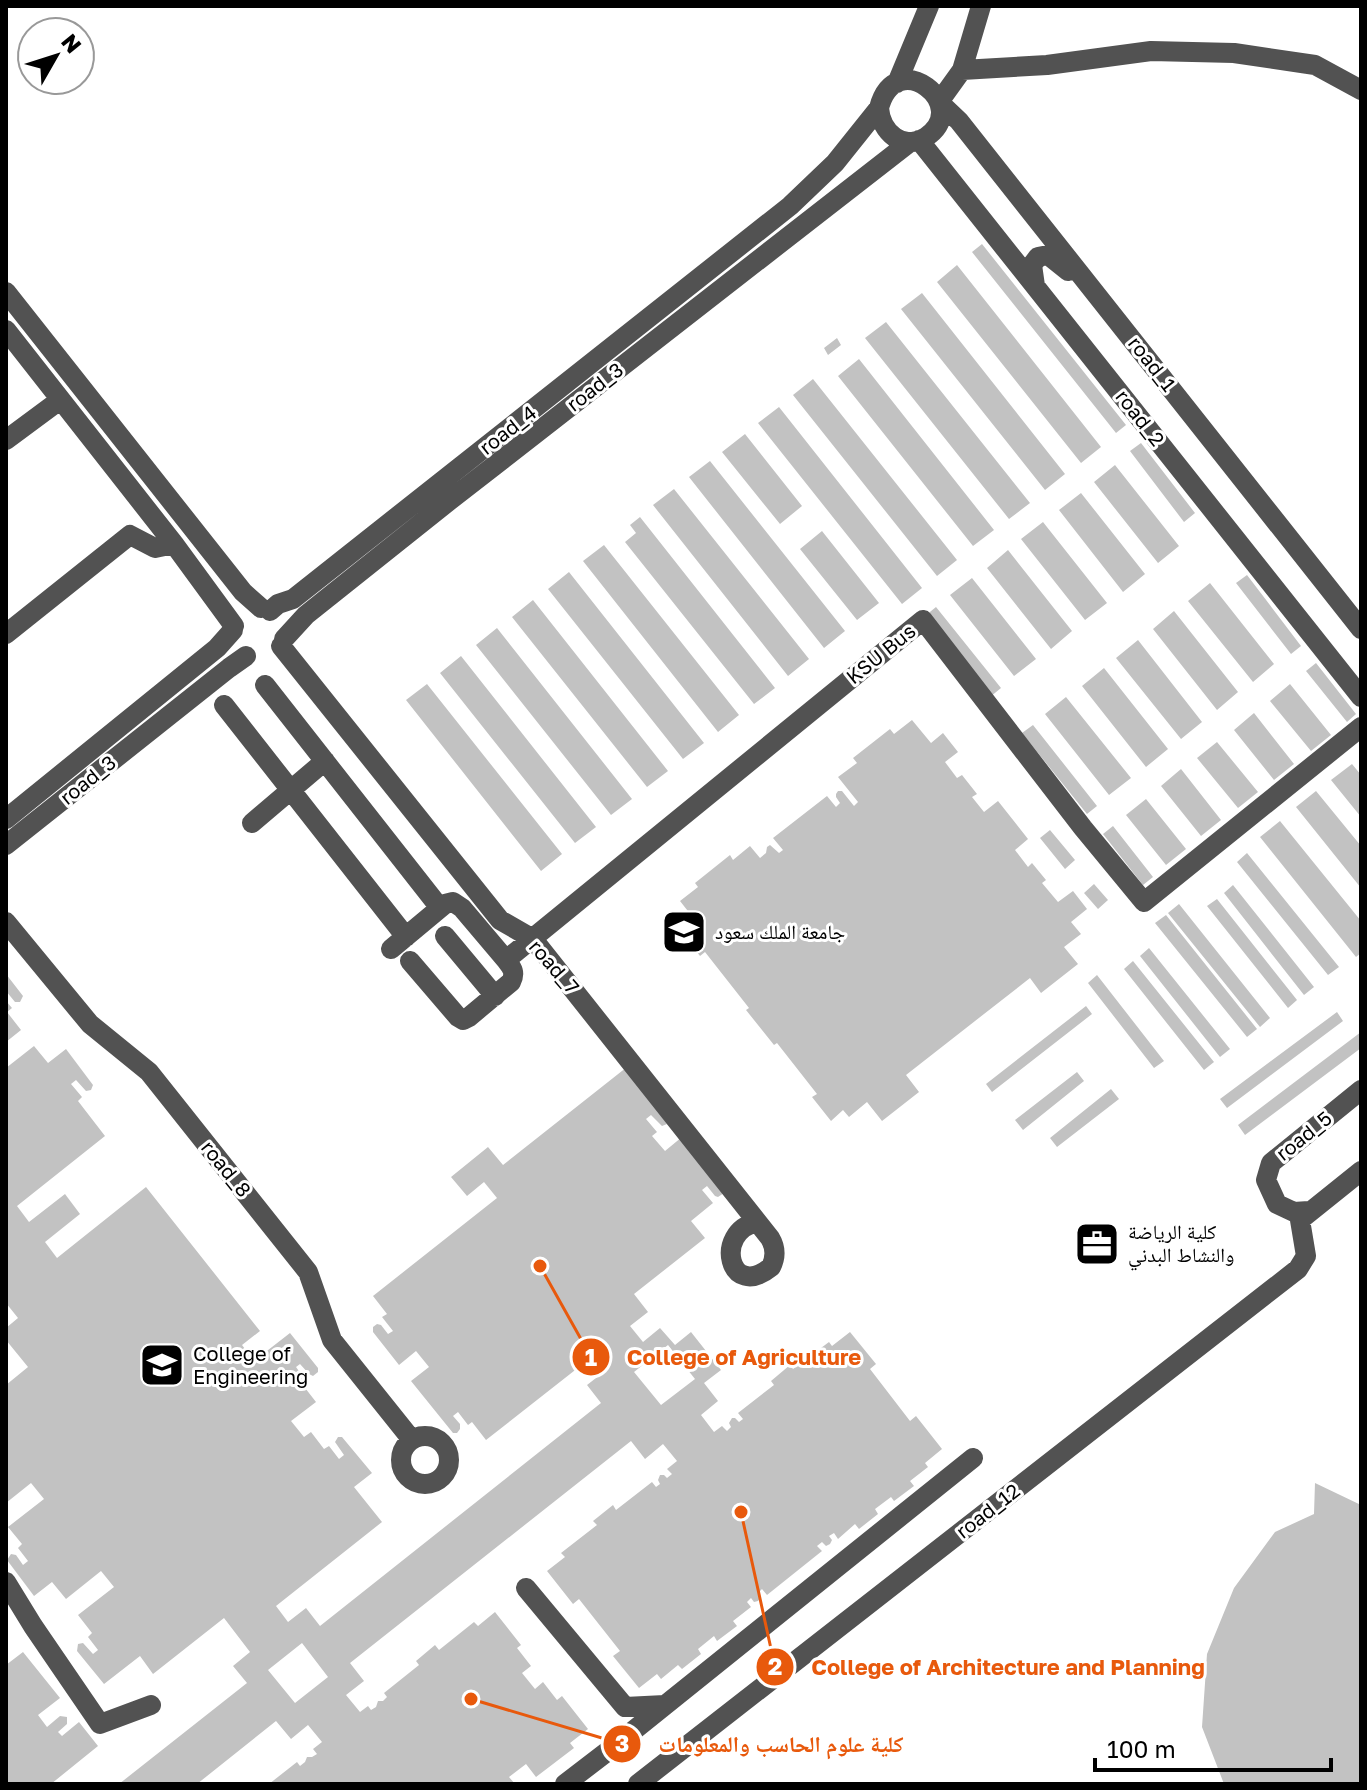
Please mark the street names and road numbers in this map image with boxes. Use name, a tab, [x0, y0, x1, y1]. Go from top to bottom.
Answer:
street label: road_1	[1124, 331, 1182, 396]
street label: road_3	[561, 357, 627, 416]
street label: road_2	[1111, 384, 1170, 450]
street label: road_4	[474, 400, 541, 459]
street label: KSU Bus	[841, 618, 920, 688]
street label: road_3	[55, 749, 120, 809]
street label: road_7	[525, 934, 585, 998]
street label: road_5	[1271, 1106, 1336, 1165]
street label: road_8	[197, 1135, 257, 1201]
street label: road_12	[951, 1478, 1024, 1543]

